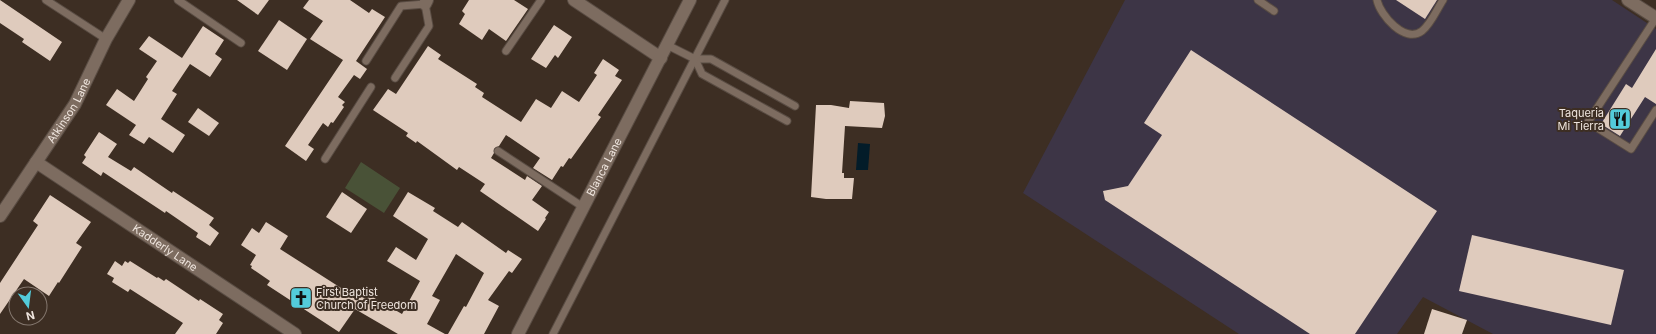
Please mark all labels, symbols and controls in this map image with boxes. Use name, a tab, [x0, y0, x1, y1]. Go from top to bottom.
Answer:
street label: Atkinson Lane	[44, 76, 93, 146]
place label: Taqueria Mi Tierra	[1557, 106, 1604, 133]
restaurant icon: Taqueria Mi Tierra	[1607, 106, 1633, 132]
street label: Blanca Lane	[583, 135, 625, 198]
street label: Kadderly Lane	[130, 221, 200, 274]
church icon: First Baptist Church of Freedom	[288, 285, 314, 311]
place label: First Baptist Church of Freedom	[316, 285, 417, 312]
north arrow	[8, 286, 48, 326]
text: N	[25, 308, 36, 324]

